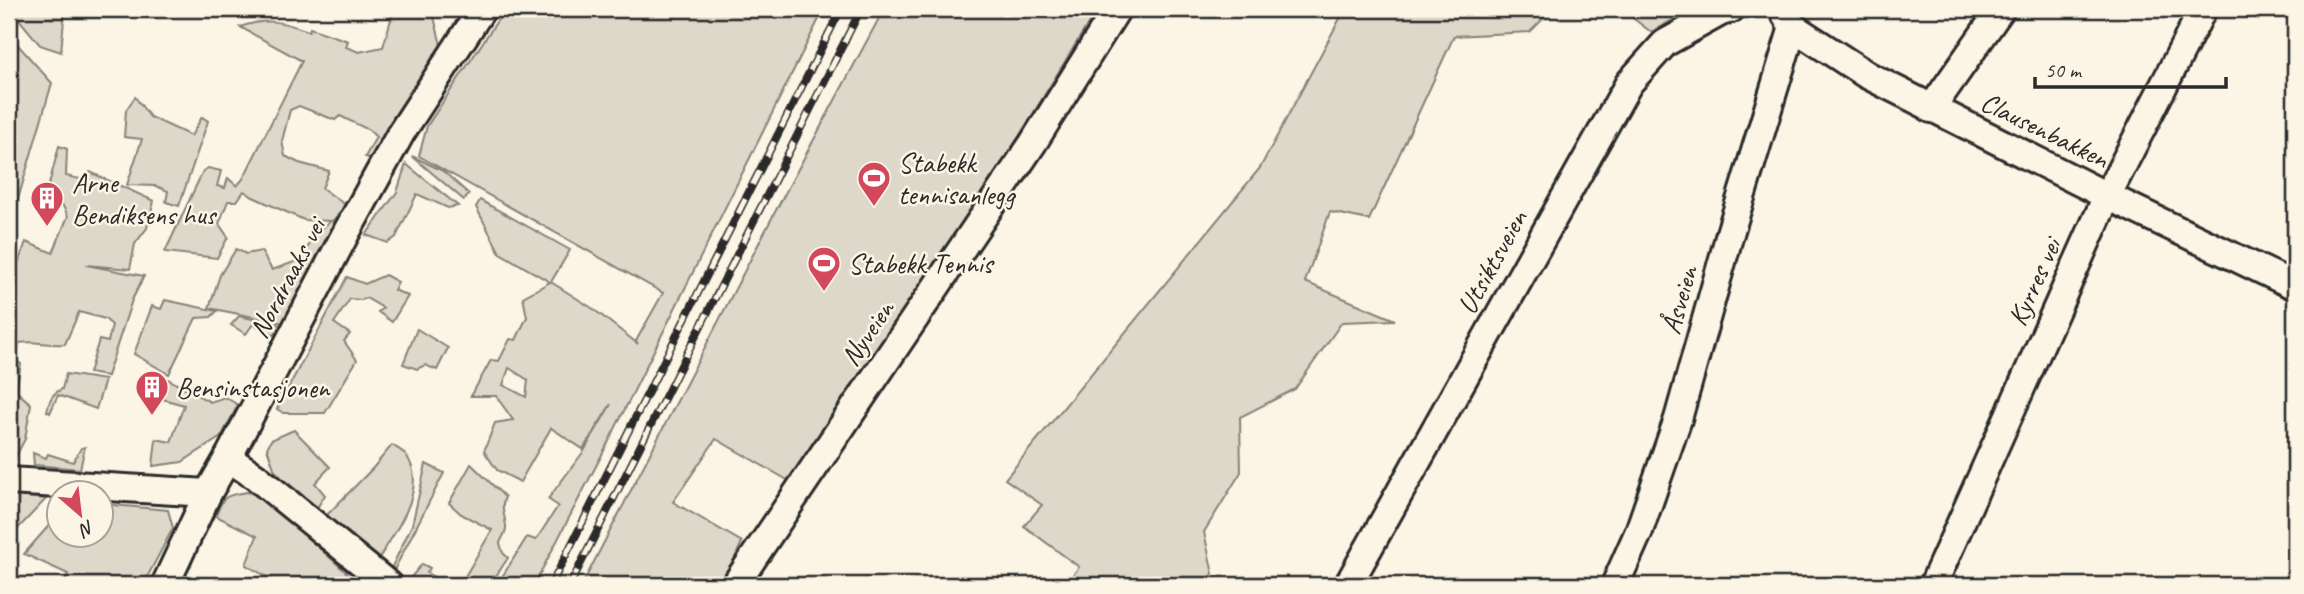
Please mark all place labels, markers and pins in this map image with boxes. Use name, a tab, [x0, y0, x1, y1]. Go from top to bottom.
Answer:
place label: Stabekk tennisanlegg	[898, 145, 1016, 212]
sports icon: Stabekk tennisanlegg	[855, 159, 893, 208]
place label: Arne Bendiksens hus	[72, 165, 218, 232]
building icon: Arne Bendiksens hus	[28, 179, 66, 228]
sports icon: Stabekk Tennis	[805, 244, 843, 293]
place label: Stabekk Tennis	[848, 246, 995, 281]
building icon: Bensinstasjonen	[133, 368, 171, 417]
place label: Bensinstasjonen	[176, 370, 331, 405]

